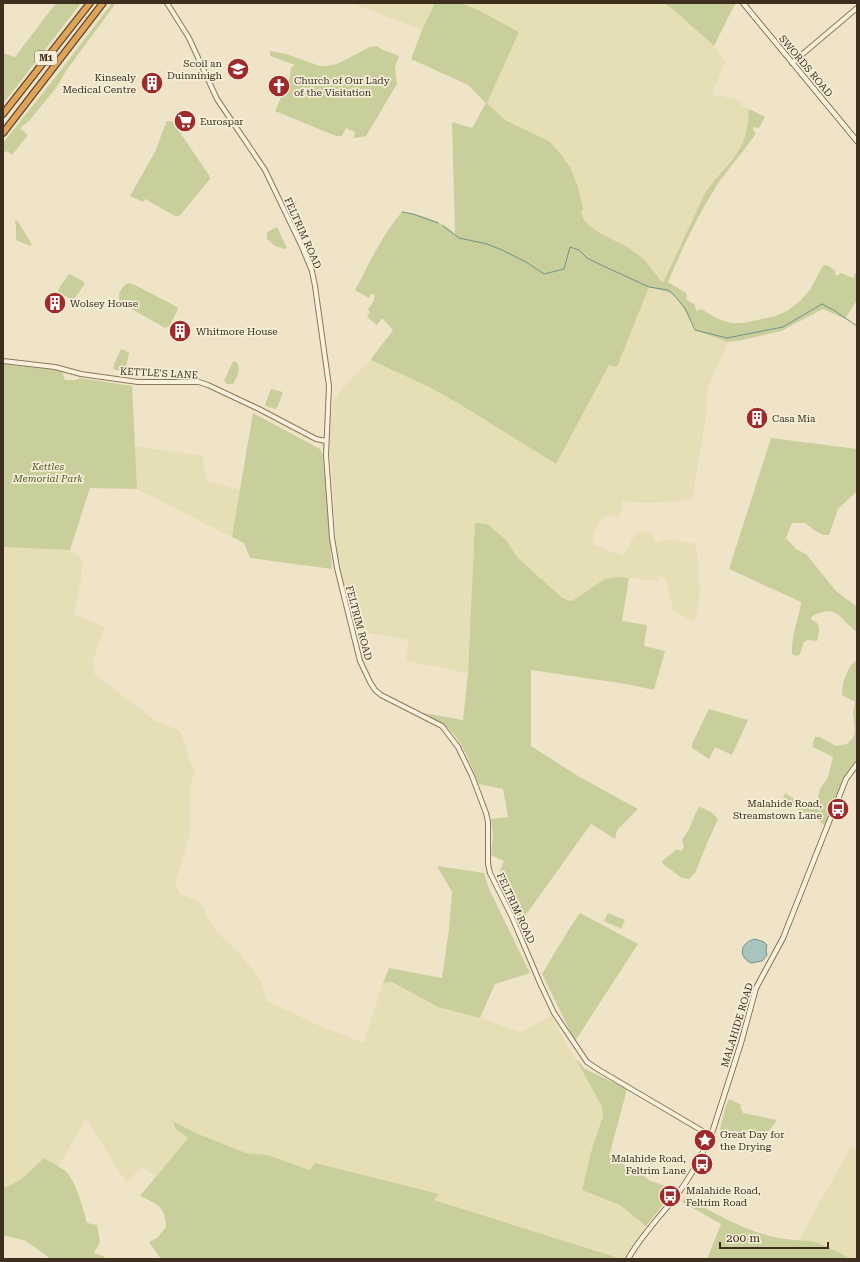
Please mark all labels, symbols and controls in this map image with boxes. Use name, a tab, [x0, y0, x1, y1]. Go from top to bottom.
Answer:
street label: SWORDS ROAD	[777, 33, 835, 99]
road number: M1	[35, 51, 57, 65]
school or university icon: Scoil an Duinnínigh	[225, 56, 251, 82]
place label: Scoil an Duinnínigh	[167, 58, 223, 81]
building icon: Kinsealy Medical Centre	[139, 70, 165, 96]
place label: Kinsealy Medical Centre	[62, 72, 137, 95]
church icon: Church of Our Lady of the Visitation	[266, 73, 292, 99]
place label: Church of Our Lady of the Visitation	[294, 75, 390, 98]
supermarket icon: Eurospar	[172, 108, 198, 134]
place label: Eurospar	[200, 116, 243, 127]
street label: FELTRIM ROAD	[282, 196, 324, 271]
building icon: Wolsey House	[42, 290, 68, 316]
place label: Wolsey House	[70, 298, 139, 309]
building icon: Whitmore House	[167, 318, 193, 344]
place label: Whitmore House	[196, 326, 278, 337]
street label: KETTLE'S LANE	[120, 365, 198, 381]
building icon: Casa Mia	[744, 405, 770, 431]
place label: Casa Mia	[772, 413, 816, 424]
park label: Kettles Memorial Park	[12, 461, 83, 484]
street label: FELTRIM ROAD	[344, 584, 374, 662]
bus stop icon: Malahide Road, Streamstown Lane	[825, 796, 851, 822]
place label: Malahide Road, Streamstown Lane	[733, 798, 823, 821]
street label: FELTRIM ROAD	[495, 871, 537, 945]
street label: MALAHIDE ROAD	[719, 981, 755, 1069]
place icon: Great Day for the Drying	[692, 1127, 718, 1153]
place label: Great Day for the Drying	[720, 1129, 784, 1152]
bus stop icon: Malahide Road, Feltrim Lane	[689, 1151, 715, 1177]
place label: Malahide Road, Feltrim Lane	[611, 1153, 686, 1176]
bus stop icon: Malahide Road, Feltrim Road	[657, 1183, 683, 1209]
place label: Malahide Road, Feltrim Road	[686, 1185, 761, 1208]
scale bar	[720, 1224, 828, 1250]
text: 200 m	[726, 1231, 760, 1245]

